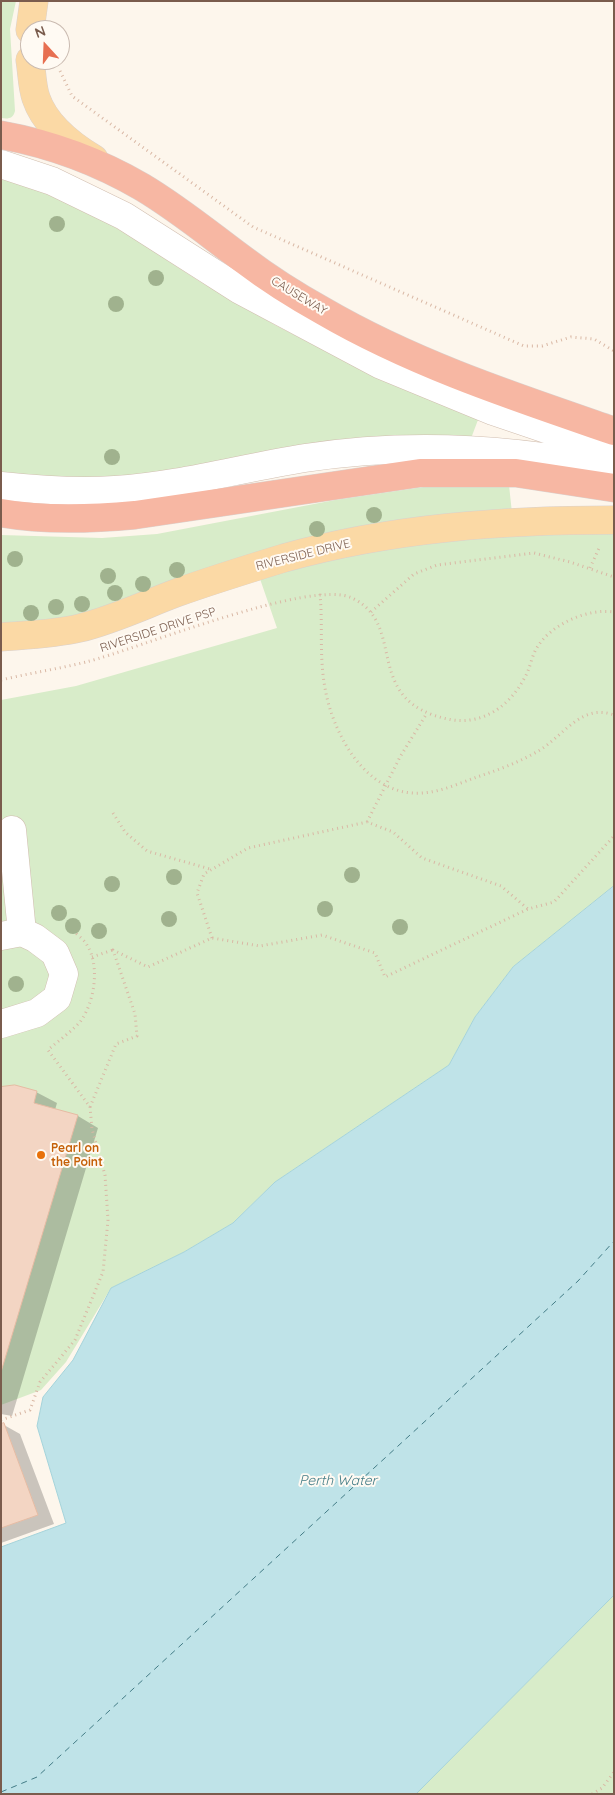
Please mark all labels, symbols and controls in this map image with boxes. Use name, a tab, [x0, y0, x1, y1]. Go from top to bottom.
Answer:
north arrow	[20, 20, 70, 70]
text: N	[32, 22, 48, 42]
street label: CAUSEWAY	[268, 274, 330, 318]
street label: RIVERSIDE DRIVE	[254, 536, 352, 574]
street label: RIVERSIDE DRIVE PSP	[98, 604, 218, 656]
place label: Pearl on the Point	[51, 1141, 103, 1169]
marker: Pearl on the Point	[35, 1149, 47, 1161]
water label: Perth Water	[299, 1473, 377, 1489]

